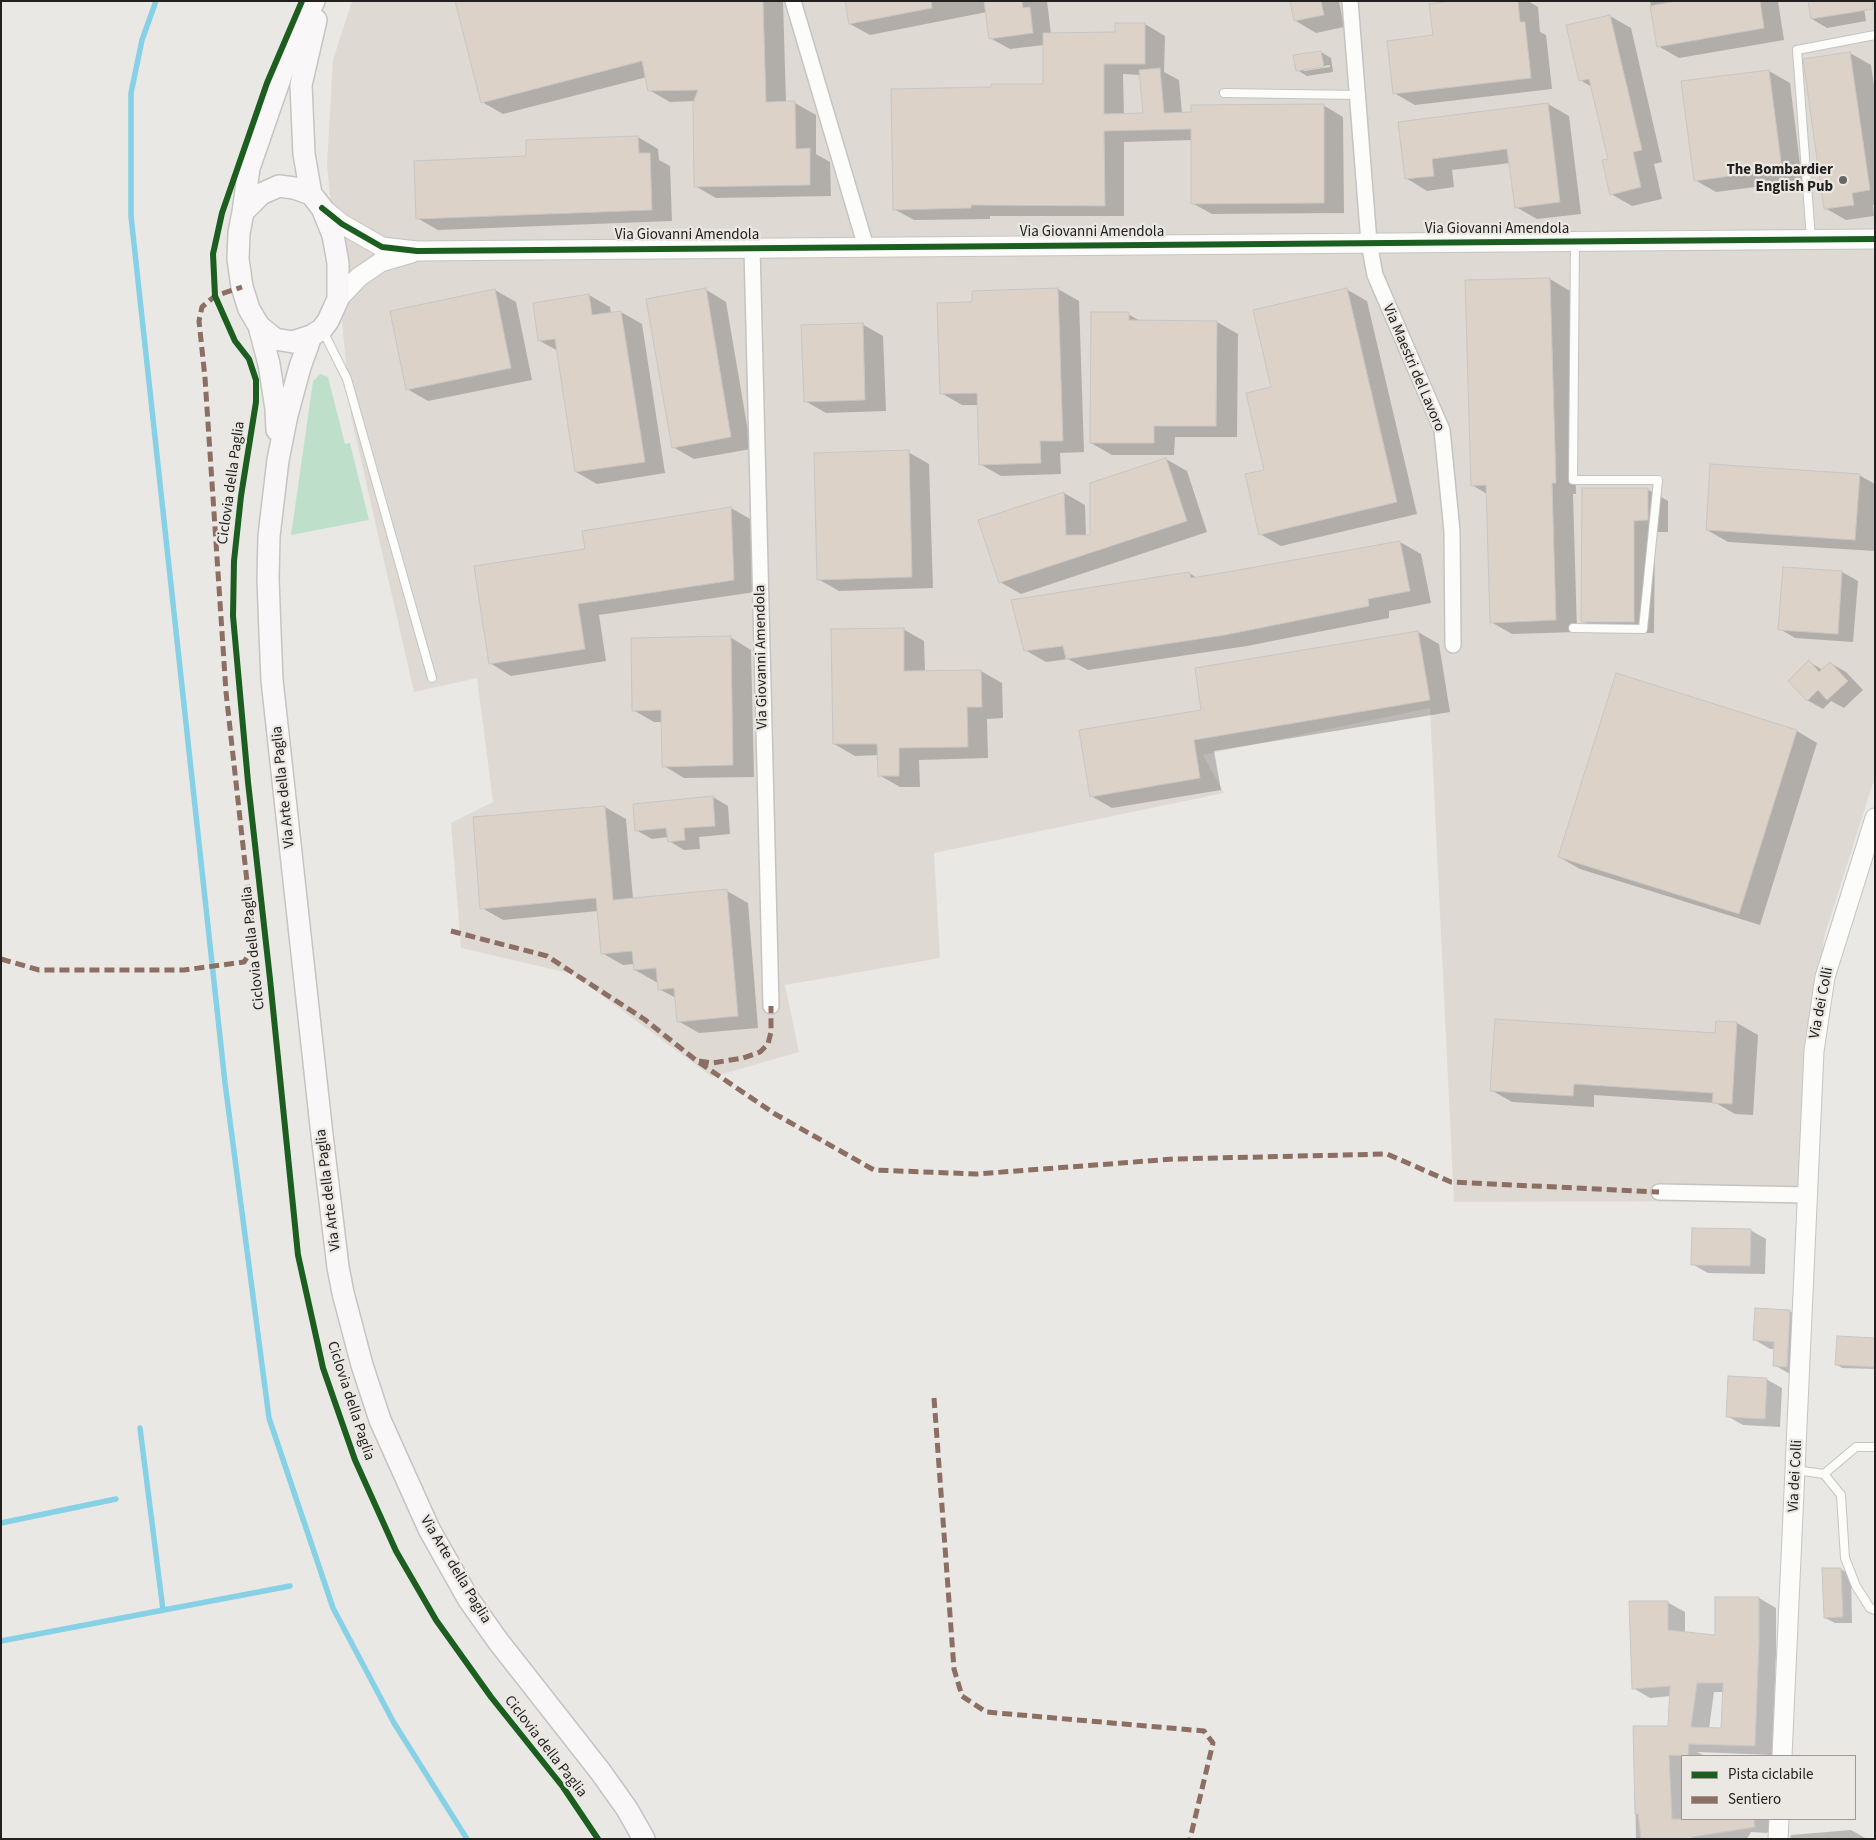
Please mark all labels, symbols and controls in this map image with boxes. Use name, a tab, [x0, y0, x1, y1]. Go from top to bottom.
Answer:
place label: The Bombardier English Pub	[1726, 162, 1833, 197]
marker: The Bombardier English Pub	[1837, 174, 1849, 186]
street label: Via Giovanni Amendola	[1425, 221, 1569, 239]
street label: Via Giovanni Amendola	[1020, 224, 1164, 242]
street label: Via Giovanni Amendola	[615, 227, 759, 245]
street label: Via Maestri del Lavoro	[1378, 302, 1448, 434]
street label: Ciclovia della Paglia	[214, 420, 250, 546]
street label: Via Giovanni Amendola	[752, 585, 772, 729]
street label: Via Arte della Paglia	[269, 725, 299, 849]
street label: Ciclovia della Paglia	[239, 885, 269, 1011]
street label: Via dei Colli	[1806, 966, 1838, 1040]
street label: Via Arte della Paglia	[313, 1128, 345, 1252]
street label: Ciclovia della Paglia	[322, 1339, 378, 1463]
street label: Via dei Colli	[1785, 1439, 1807, 1513]
street label: Via Arte della Paglia	[416, 1513, 494, 1627]
street label: Ciclovia della Paglia	[500, 1692, 590, 1802]
legend	[1681, 1755, 1856, 1820]
text: Pista ciclabile	[1728, 1764, 1813, 1785]
text: Sentiero	[1728, 1789, 1781, 1810]

